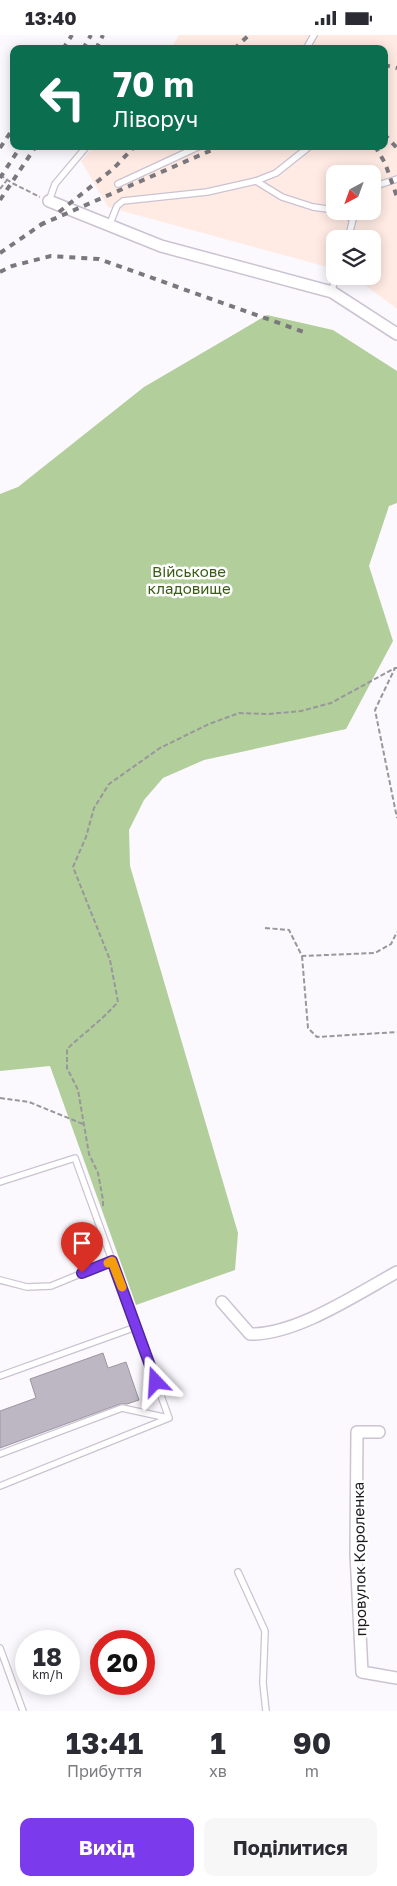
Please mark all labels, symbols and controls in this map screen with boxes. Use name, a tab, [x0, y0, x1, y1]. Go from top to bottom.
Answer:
text: 13:40	[25, 6, 77, 29]
text: 70 m	[113, 63, 194, 105]
icon: left	[30, 65, 95, 130]
text: Ліворуч	[113, 105, 198, 132]
north arrow	[326, 165, 381, 220]
map controls	[326, 165, 381, 285]
button: layers	[326, 230, 381, 285]
park label: Військове кладовище	[147, 562, 231, 597]
pin	[61, 1222, 103, 1273]
icon: arrive	[68, 1229, 96, 1257]
position arrow	[129, 1355, 181, 1407]
street label: провулок Короленка	[349, 1482, 369, 1636]
speed limit sign: 20	[90, 1630, 155, 1695]
text: 18	[33, 1641, 62, 1672]
text: km/h	[32, 1667, 63, 1682]
text: 13:41	[66, 1725, 143, 1761]
text: 1	[210, 1725, 226, 1761]
text: 90	[293, 1725, 331, 1761]
text: Прибуття	[67, 1761, 142, 1781]
text: хв	[209, 1761, 227, 1781]
text: m	[305, 1761, 319, 1781]
button: Вихід	[20, 1818, 194, 1876]
button: Поділитися	[204, 1818, 377, 1876]

